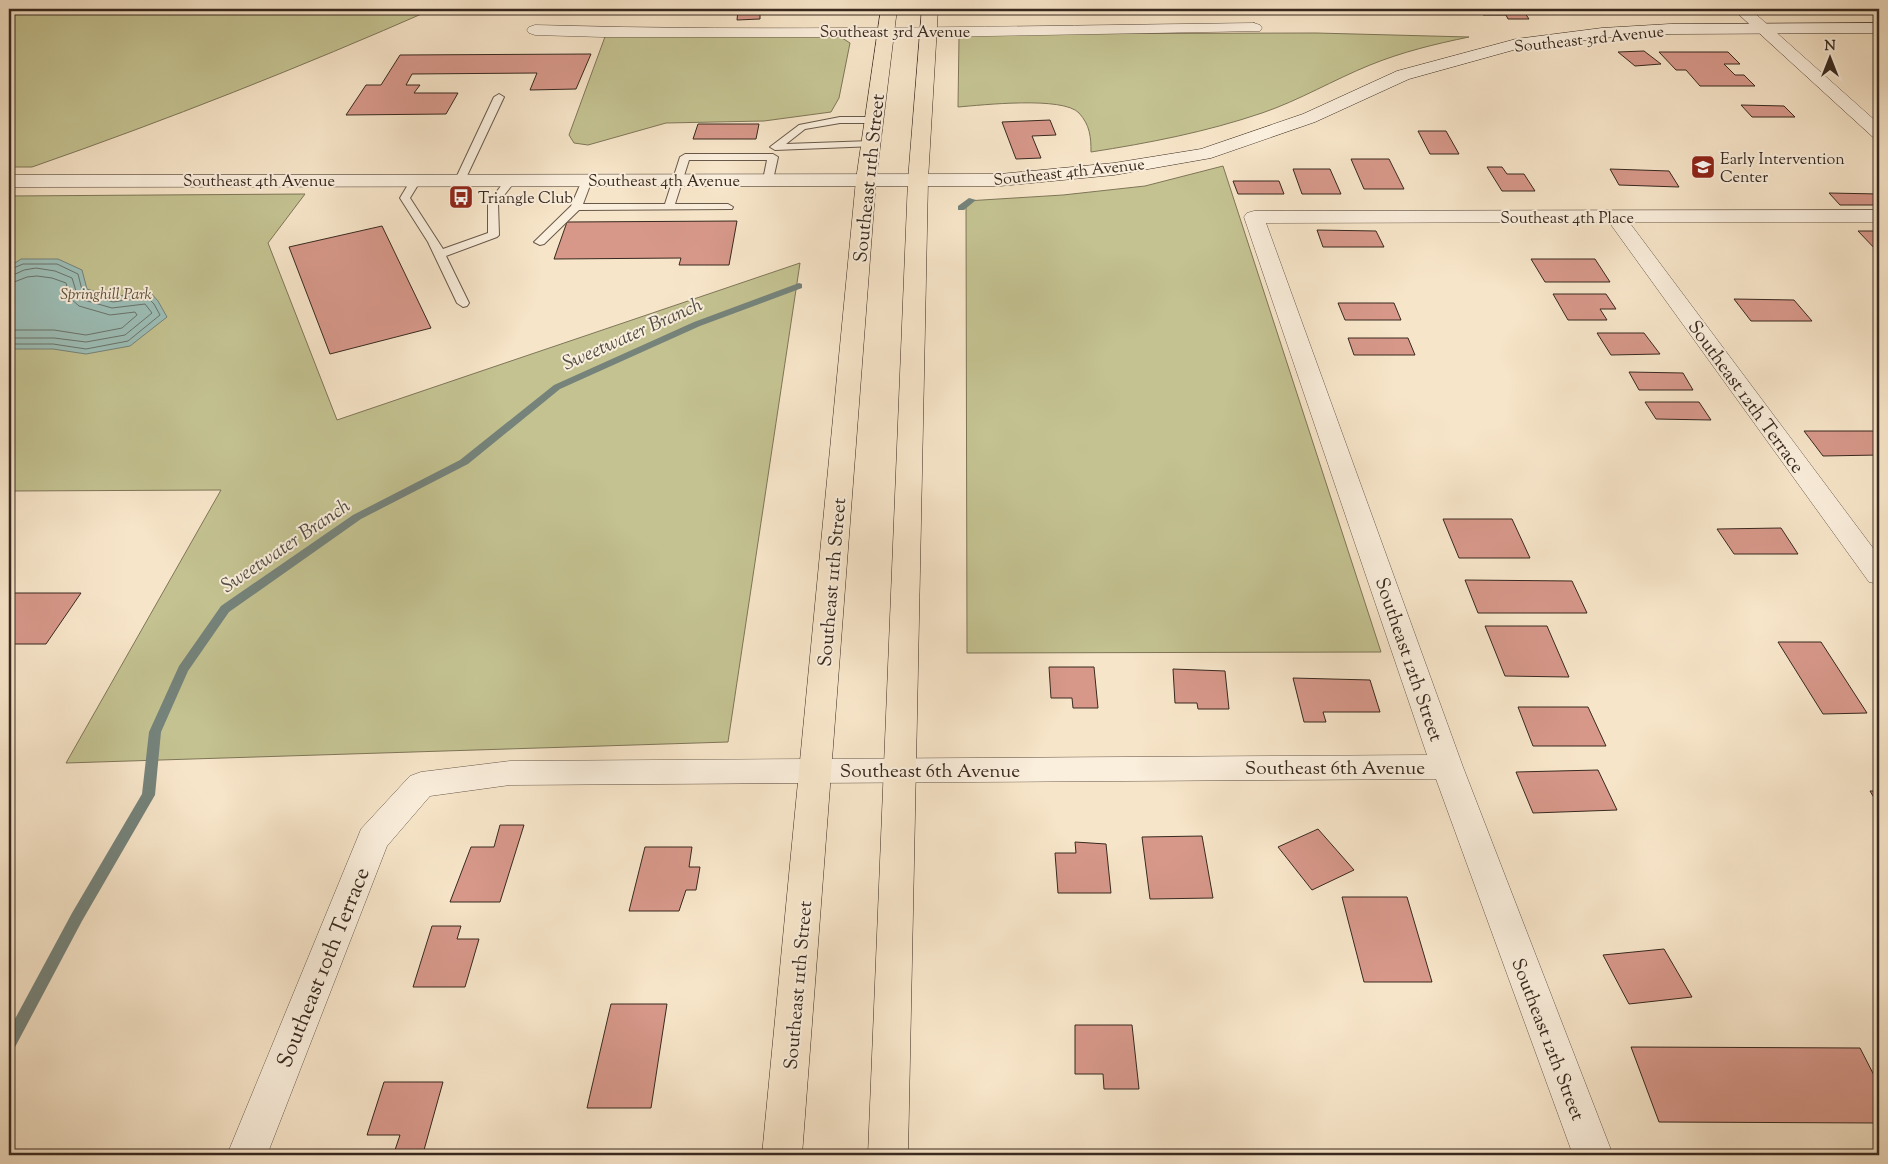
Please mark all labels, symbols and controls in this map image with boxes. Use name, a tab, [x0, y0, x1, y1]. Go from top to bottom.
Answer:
street label: Southeast 3rd Avenue	[1513, 21, 1665, 60]
street label: Southeast 3rd Avenue	[820, 22, 970, 45]
north arrow	[1806, 32, 1856, 82]
text: N	[1824, 37, 1836, 57]
street label: Southeast 11th Street	[848, 92, 893, 264]
place label: Early Intervention Center	[1720, 149, 1845, 190]
street label: Southeast 4th Avenue	[993, 154, 1146, 193]
school or university icon: Early Intervention Center	[1690, 154, 1716, 180]
street label: Southeast 4th Avenue	[183, 171, 335, 194]
street label: Southeast 4th Avenue	[588, 171, 740, 194]
bus stop icon: Triangle Club	[448, 184, 474, 210]
place label: Triangle Club	[478, 188, 573, 211]
street label: Southeast 4th Place	[1500, 208, 1634, 231]
park label: Springhill Park	[60, 284, 152, 307]
water label: Sweetwater Branch	[558, 291, 708, 379]
street label: Southeast 12th Terrace	[1680, 315, 1810, 480]
water label: Sweetwater Branch	[216, 493, 357, 601]
street label: Southeast 11th Street	[813, 496, 854, 668]
street label: Southeast 12th Street	[1367, 574, 1449, 746]
street label: Southeast 6th Avenue	[1245, 756, 1425, 783]
street label: Southeast 6th Avenue	[840, 759, 1020, 786]
street label: Southeast 10th Terrace	[270, 863, 380, 1073]
street label: Southeast 11th Street	[779, 899, 820, 1071]
street label: Southeast 12th Street	[1503, 955, 1590, 1125]

